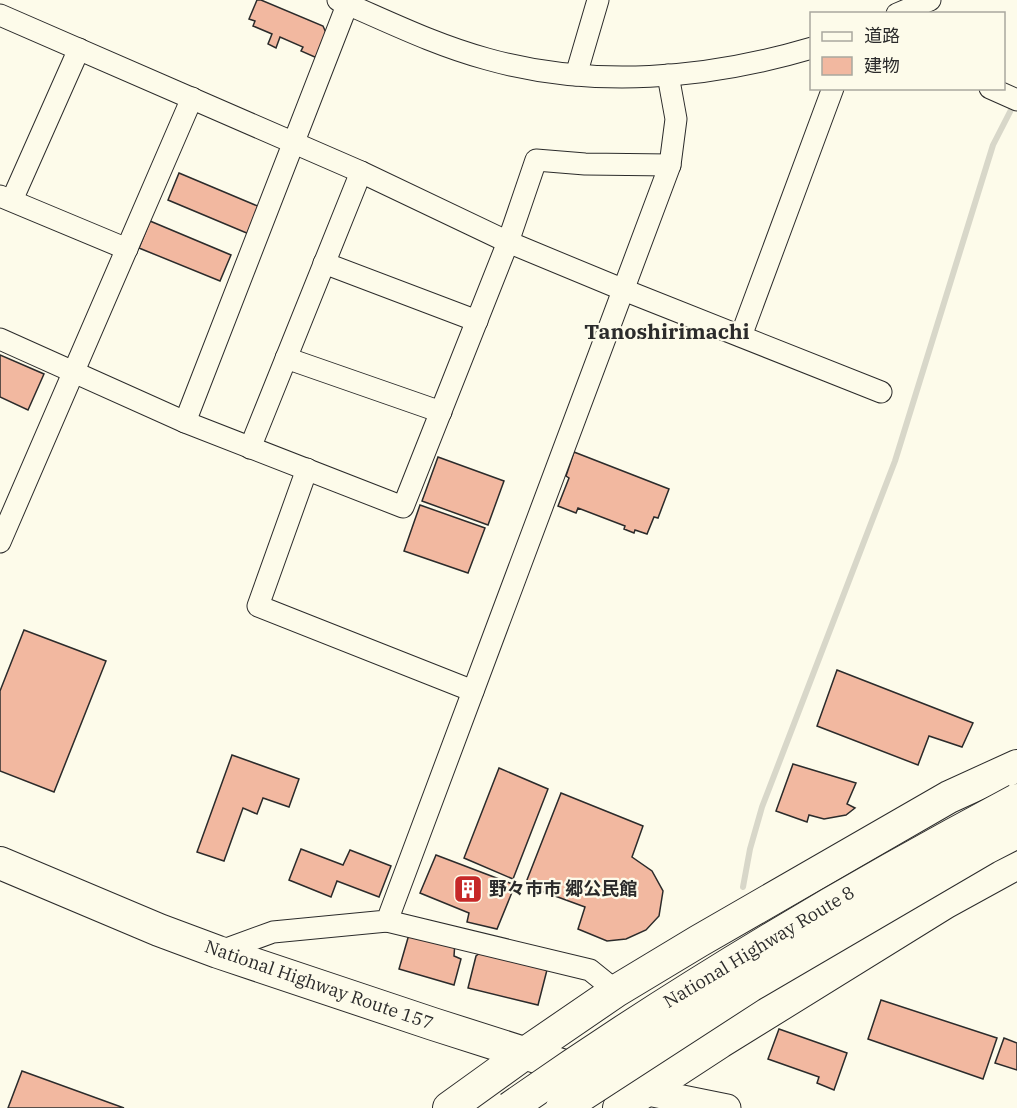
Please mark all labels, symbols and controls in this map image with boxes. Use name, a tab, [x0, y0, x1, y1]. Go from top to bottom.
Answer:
legend	[810, 12, 1005, 90]
text: 道路	[864, 24, 900, 47]
text: 建物	[864, 54, 900, 77]
district label: Tanoshirimachi	[584, 317, 750, 345]
building icon: 野々市市 郷公民館	[452, 873, 484, 905]
place label: 野々市市 郷公民館	[489, 877, 637, 900]
street label: National Highway Route 8	[659, 880, 858, 1013]
street label: National Highway Route 157	[202, 935, 437, 1035]

